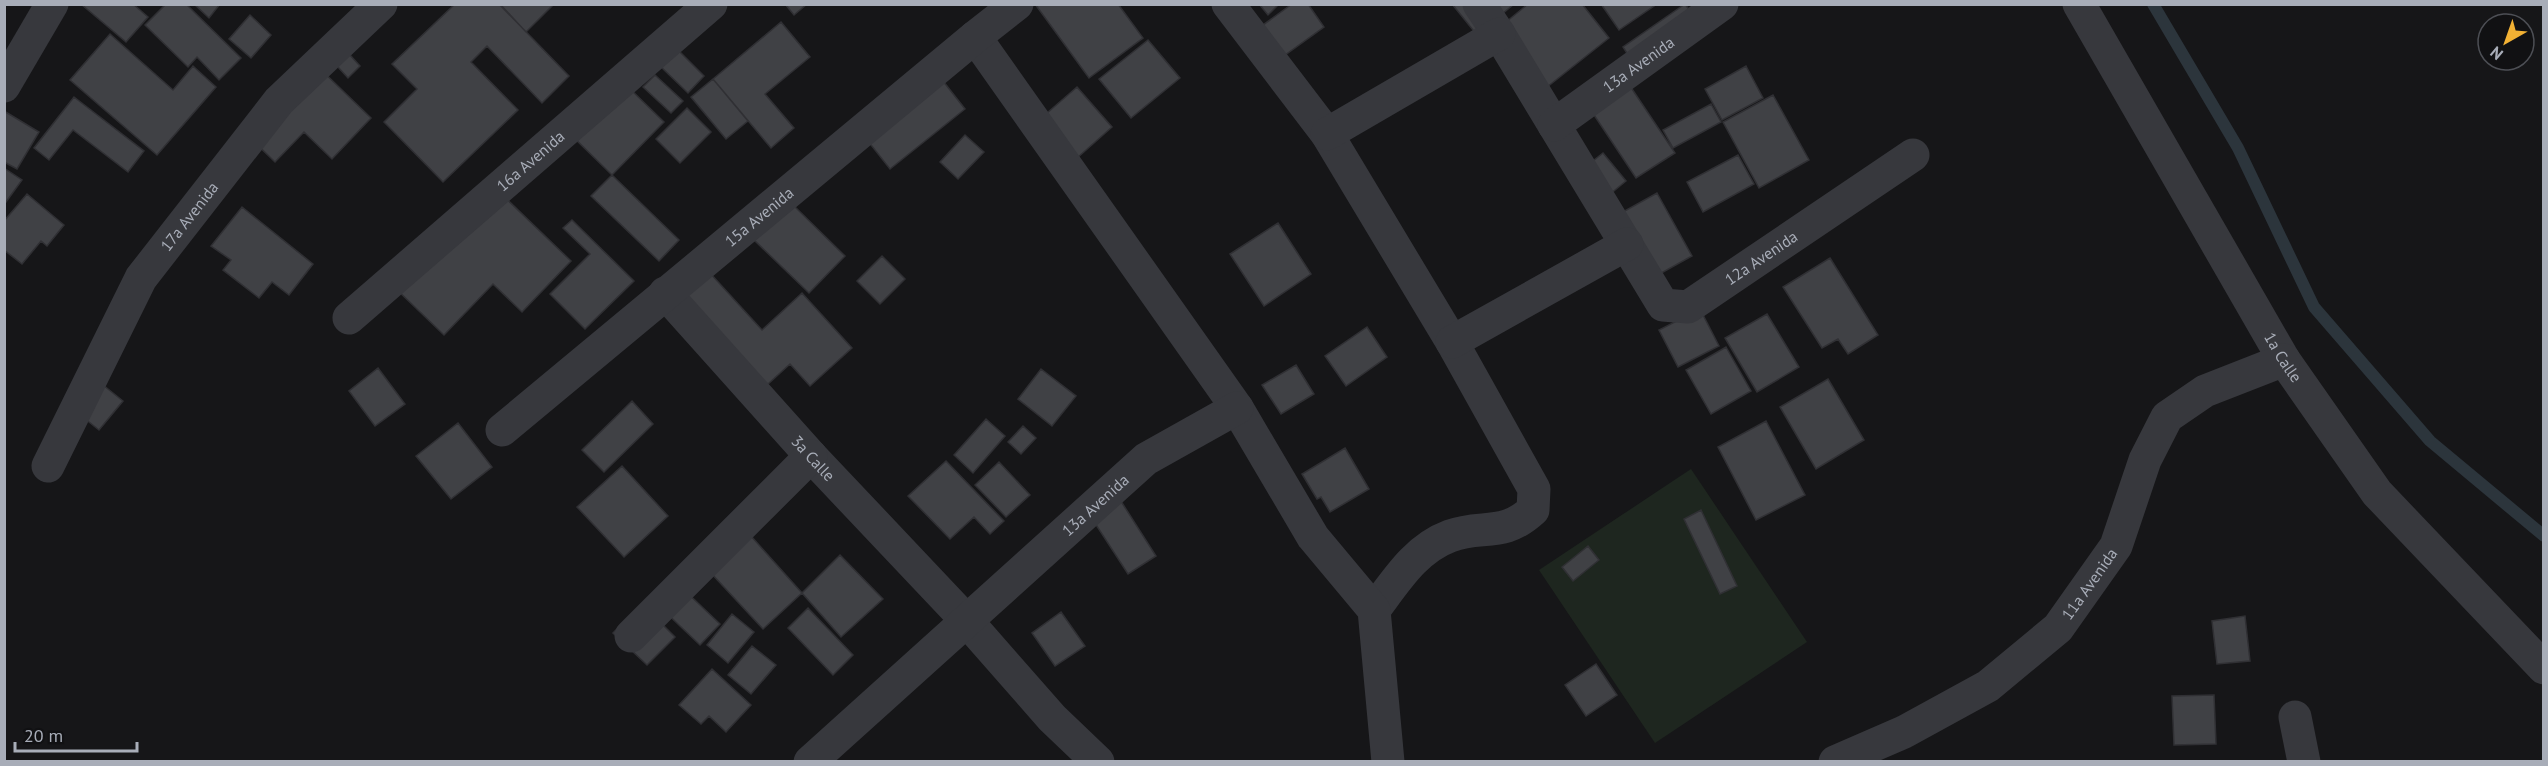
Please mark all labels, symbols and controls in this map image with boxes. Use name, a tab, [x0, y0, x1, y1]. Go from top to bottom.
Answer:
north arrow	[2476, 12, 2536, 72]
street label: 13a Avenida	[1599, 32, 1678, 97]
text: N	[2486, 42, 2507, 65]
street label: 16a Avenida	[492, 126, 568, 196]
street label: 17a Avenida	[156, 178, 222, 255]
street label: 15a Avenida	[720, 182, 797, 251]
street label: 12a Avenida	[1721, 226, 1801, 289]
street label: 1a Calle	[2260, 329, 2306, 386]
street label: 3a Calle	[787, 431, 839, 485]
street label: 13a Avenida	[1058, 470, 1133, 540]
street label: 11a Avenida	[2057, 544, 2121, 624]
scale bar	[15, 715, 136, 753]
text: 20 m	[24, 724, 63, 747]

